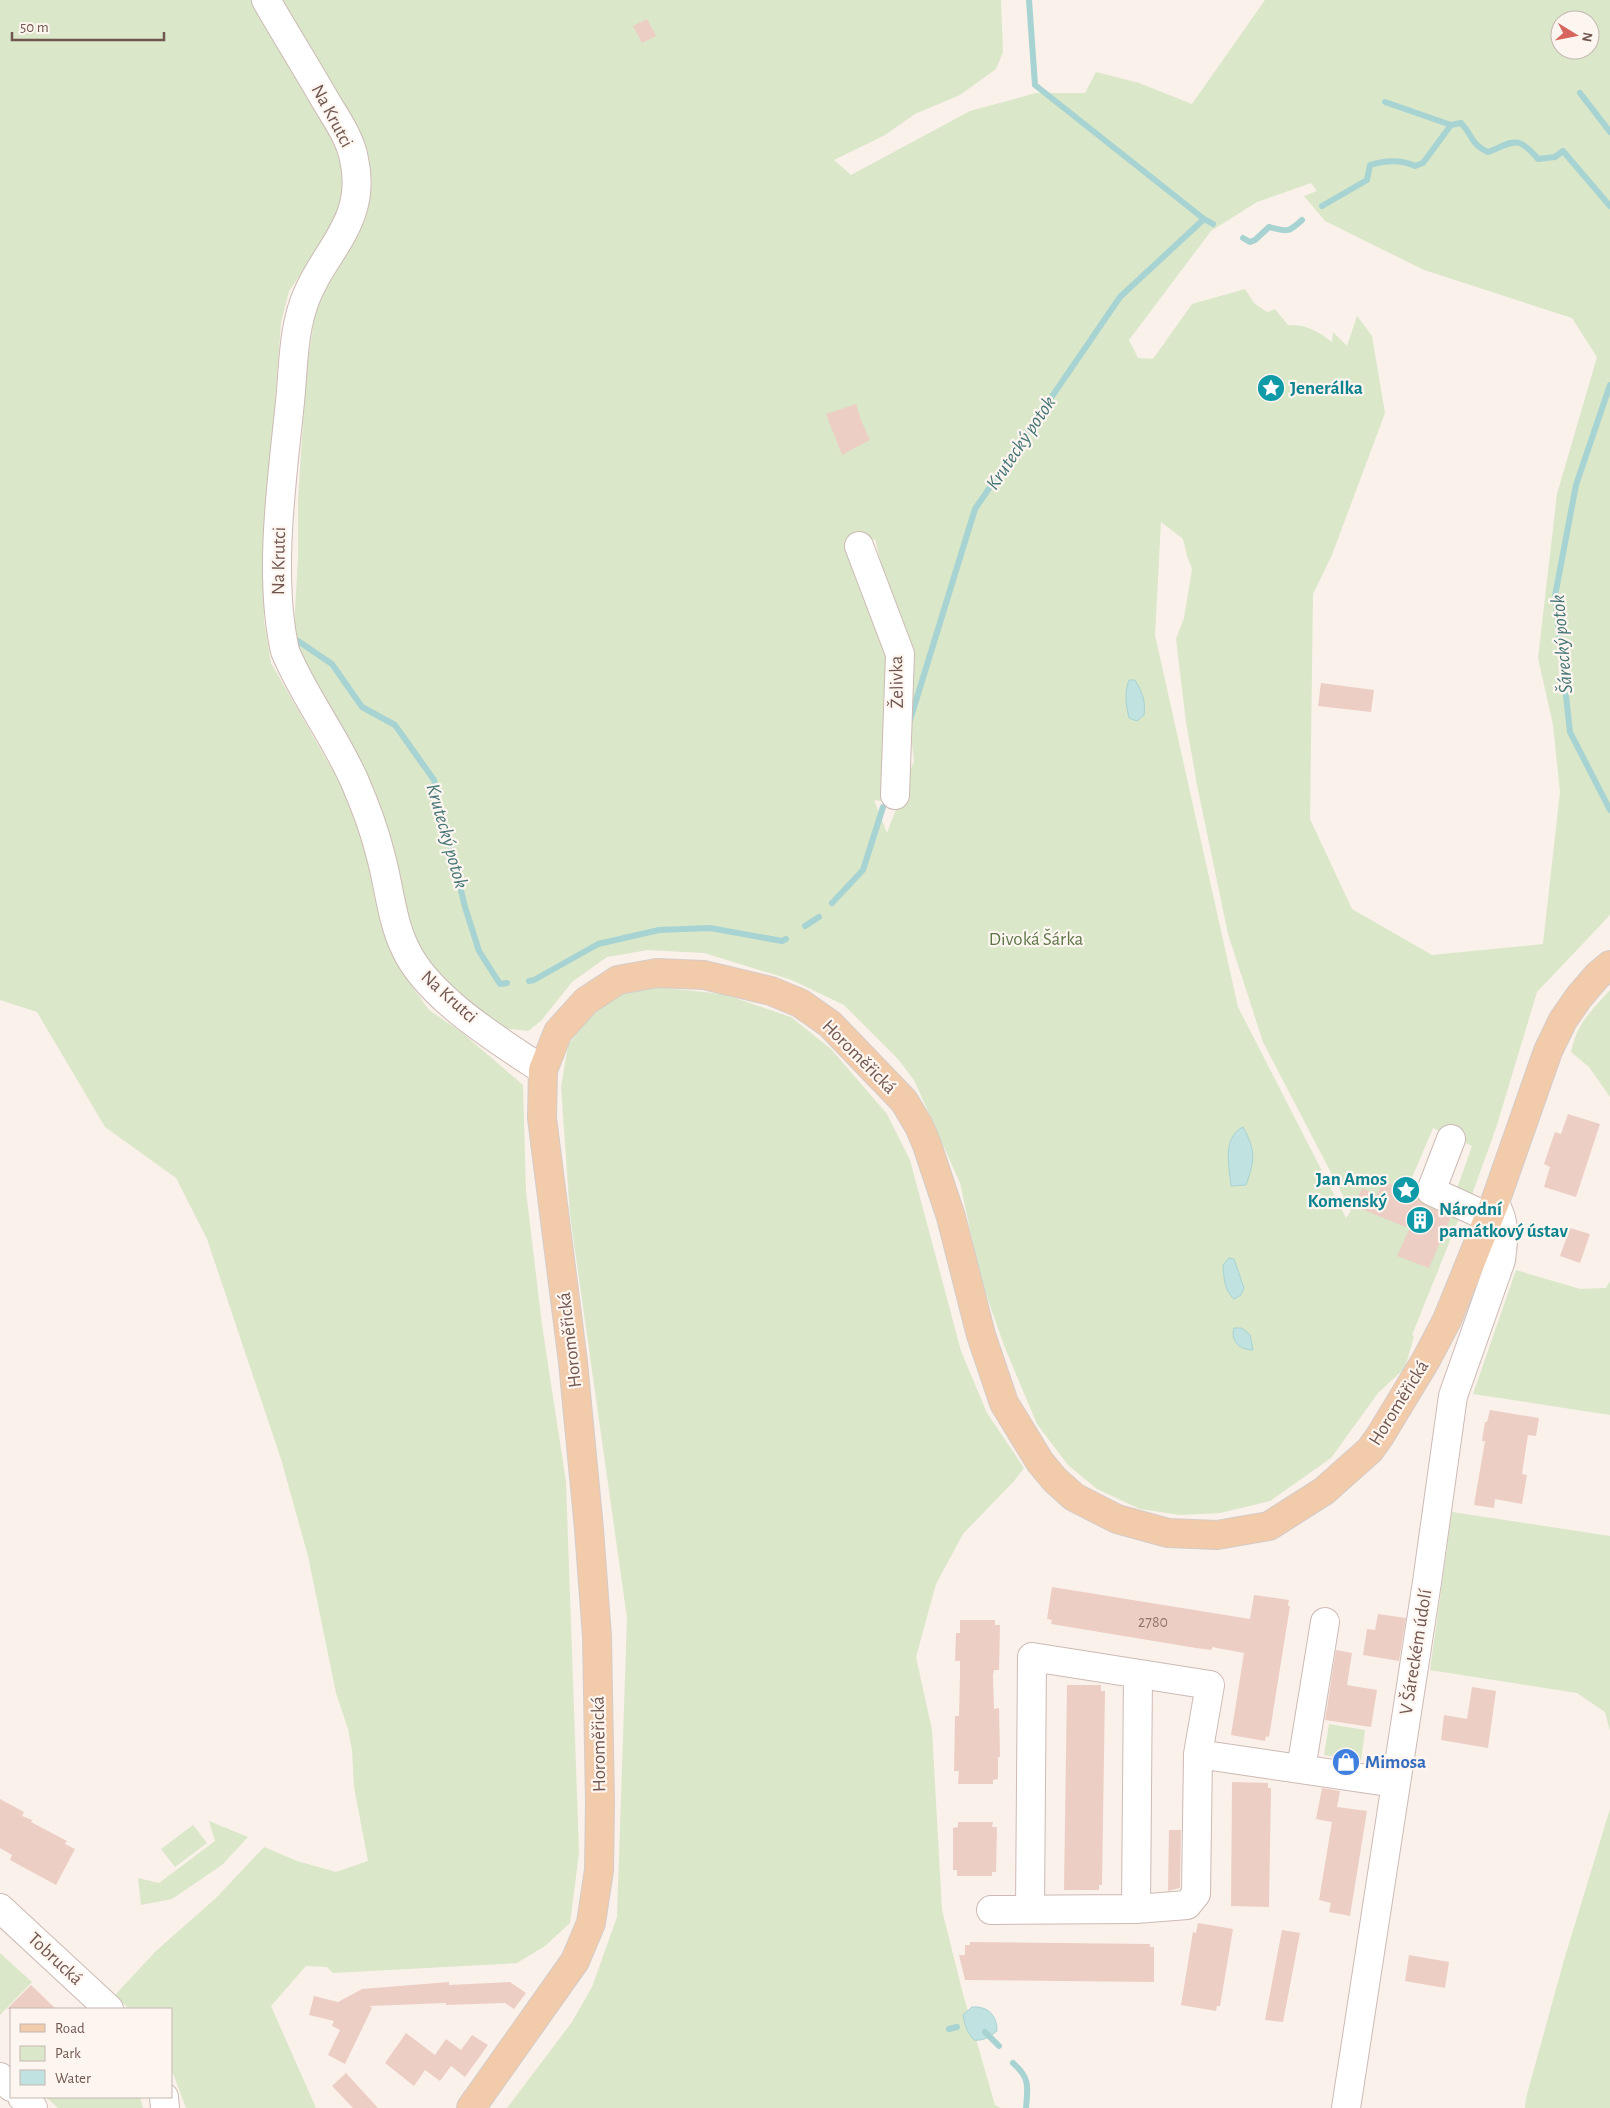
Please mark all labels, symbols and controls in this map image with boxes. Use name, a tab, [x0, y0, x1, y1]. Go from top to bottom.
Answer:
scale bar	[12, 10, 165, 42]
north arrow	[1550, 10, 1600, 60]
text: 50 m	[20, 20, 49, 35]
text: N	[1579, 31, 1595, 43]
street label: Na Krutci	[308, 81, 356, 151]
place icon: Jenerálka	[1256, 373, 1286, 403]
place label: Jenerálka	[1290, 379, 1363, 398]
water label: Krutecký potok	[982, 393, 1060, 493]
street label: Na Krutci	[269, 527, 289, 595]
water label: Šárecký potok	[1547, 594, 1576, 694]
street label: Želivka	[885, 655, 907, 709]
water label: Krutecký potok	[422, 781, 472, 891]
park label: Divoká Šárka	[989, 928, 1083, 949]
street label: Na Krutci	[417, 967, 481, 1027]
street label: Horoměřická	[818, 1016, 900, 1098]
place label: Jan Amos Komenský	[1308, 1170, 1388, 1211]
place icon: Jan Amos Komenský	[1391, 1175, 1421, 1205]
place label: Národní památkový ústav	[1439, 1200, 1568, 1241]
building icon: Národní památkový ústav	[1405, 1205, 1435, 1235]
street label: Horoměřická	[555, 1291, 585, 1389]
street label: Horoměřická	[1365, 1357, 1433, 1449]
street label: V Šáreckém údolí	[1395, 1587, 1435, 1716]
house number: 2780	[1138, 1614, 1168, 1630]
street label: Horoměřická	[589, 1696, 609, 1792]
shop icon: Mimosa	[1331, 1747, 1361, 1777]
place label: Mimosa	[1365, 1753, 1426, 1772]
street label: Tobrucká	[24, 1929, 86, 1989]
legend	[10, 2008, 172, 2098]
text: Road	[55, 2021, 85, 2036]
text: Park	[55, 2046, 81, 2061]
text: Water	[55, 2071, 91, 2086]

